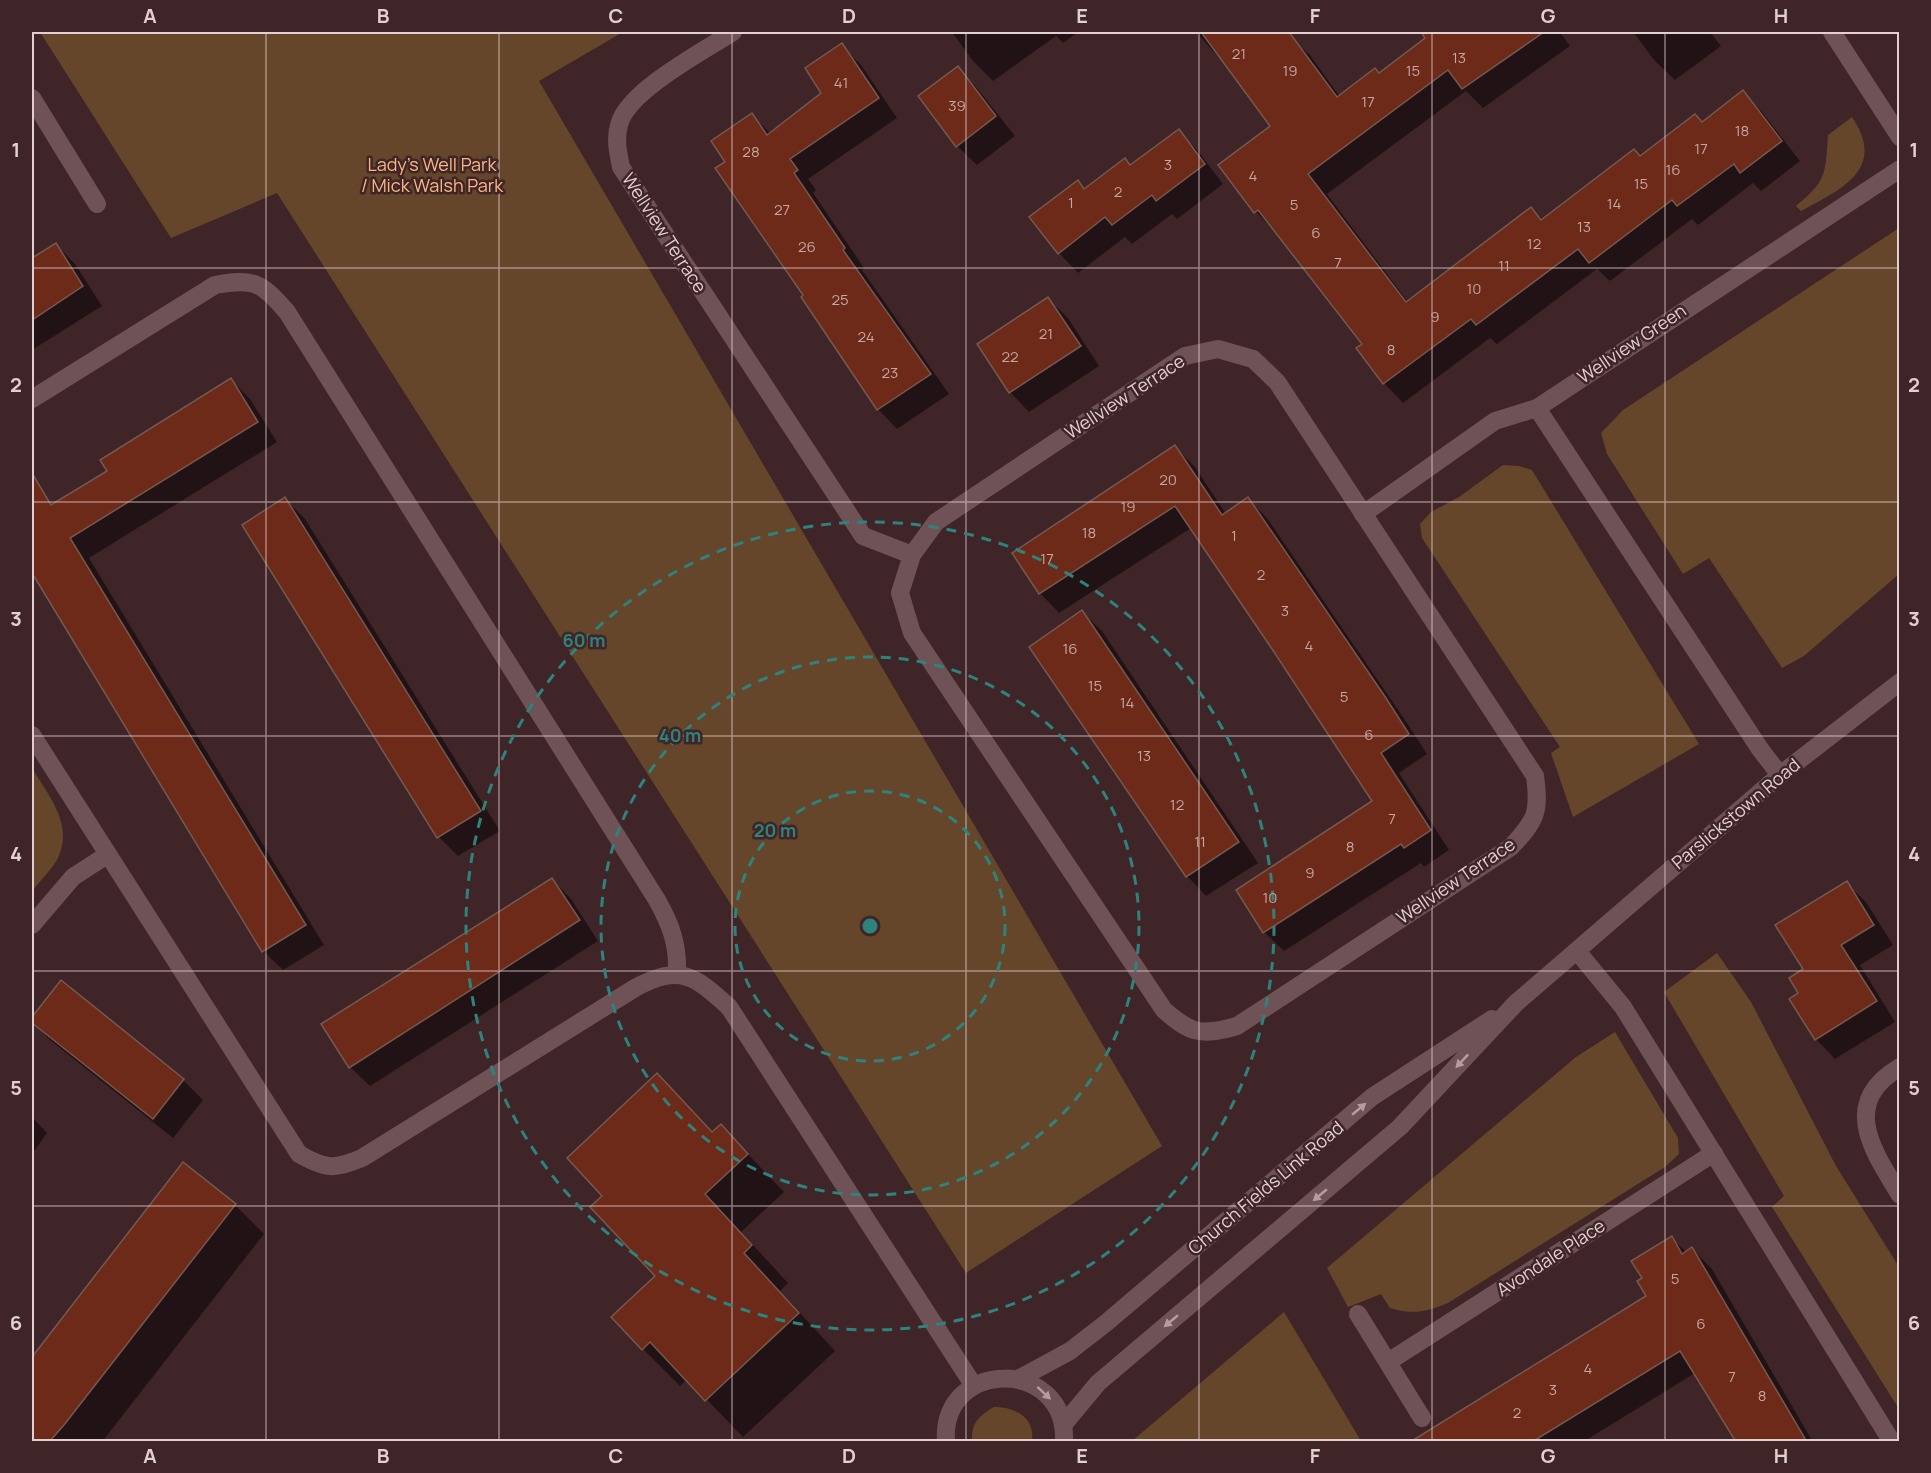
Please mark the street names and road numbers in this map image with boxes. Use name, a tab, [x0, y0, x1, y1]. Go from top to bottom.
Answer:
street label: Wellview Terrace	[617, 168, 713, 297]
street label: Wellview Green	[1572, 298, 1690, 388]
street label: Wellview Terrace	[1060, 348, 1189, 444]
street label: Parslickstown Road	[1666, 752, 1805, 874]
street label: Wellview Terrace	[1391, 832, 1519, 929]
street label: Church Fields Link Road	[1183, 1115, 1348, 1259]
street label: Avondale Place	[1491, 1213, 1609, 1301]

